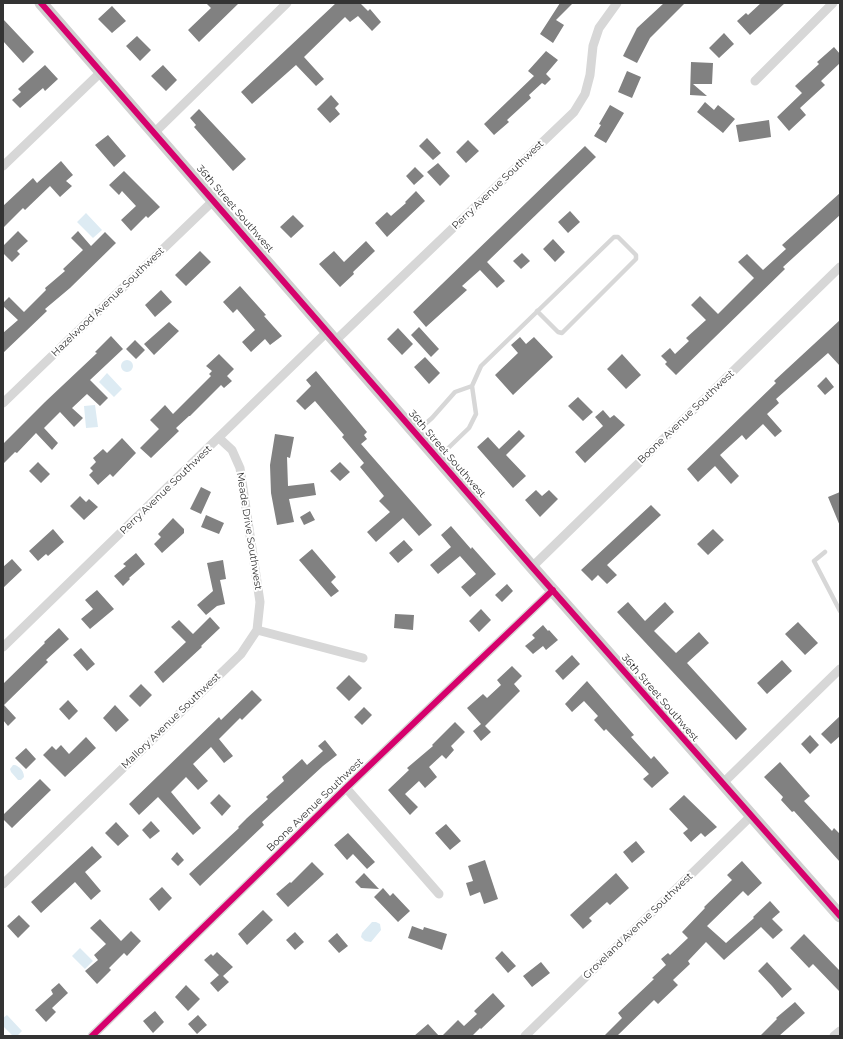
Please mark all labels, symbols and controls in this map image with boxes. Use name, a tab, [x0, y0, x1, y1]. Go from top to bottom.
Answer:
street label: Perry Avenue Southwest	[450, 138, 546, 232]
street label: 36th Street Southwest	[194, 163, 276, 255]
street label: Hazelwood Avenue Southwest	[49, 245, 167, 359]
street label: Boone Avenue Southwest	[635, 368, 737, 466]
street label: 36th Street Southwest	[406, 408, 488, 500]
street label: Perry Avenue Southwest	[118, 443, 214, 537]
street label: Meade Drive Southwest	[234, 471, 264, 591]
street label: 36th Street Southwest	[619, 652, 701, 744]
street label: Mallory Avenue Southwest	[119, 671, 223, 771]
street label: Boone Avenue Southwest	[264, 756, 366, 854]
street label: Groveland Avenue Southwest	[581, 870, 695, 982]

